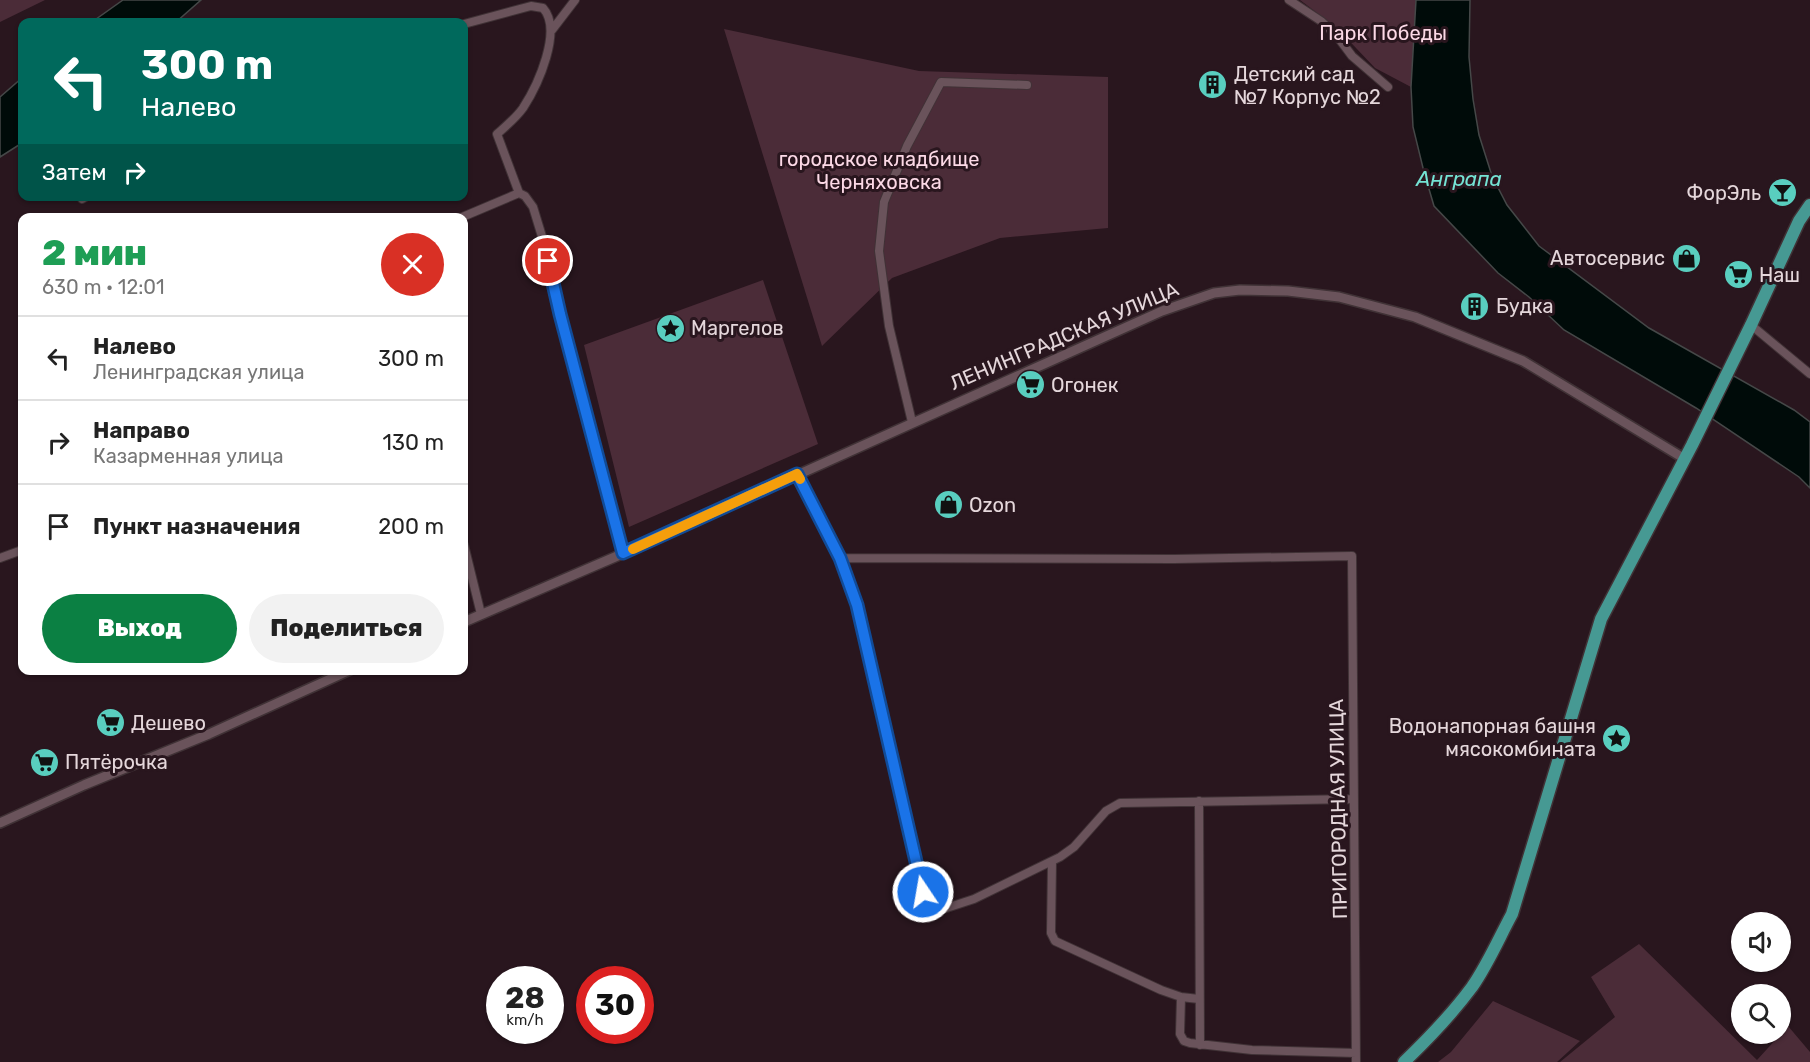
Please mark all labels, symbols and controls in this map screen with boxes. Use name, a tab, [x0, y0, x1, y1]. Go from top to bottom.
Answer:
park label: Парк Победы	[1319, 21, 1447, 45]
text: 300 m	[141, 40, 273, 90]
icon: left	[42, 42, 120, 120]
place label: Детский сад №7 Корпус №2	[1234, 62, 1381, 109]
building icon: Детский сад №7 Корпус №2	[1197, 69, 1229, 101]
text: Налево	[141, 91, 237, 123]
park label: городское кладбище Черняховска	[779, 147, 979, 194]
icon: right	[118, 156, 151, 189]
text: Затем	[42, 159, 106, 186]
water label: Анграпа	[1415, 166, 1502, 191]
bar icon: ФорЭль	[1766, 177, 1798, 209]
place label: ФорЭль	[1686, 181, 1761, 205]
text: 2 мин	[42, 231, 147, 274]
button: close	[381, 233, 444, 296]
pin	[522, 235, 573, 286]
shop icon: Автосервис	[1670, 242, 1702, 274]
icon: arrive	[531, 244, 564, 277]
place label: Автосервис	[1550, 246, 1665, 270]
supermarket icon: Наш	[1722, 259, 1754, 291]
place label: Наш	[1759, 263, 1800, 287]
text: 630 m · 12:01	[42, 275, 165, 299]
street label: ЛЕНИНГРАДСКАЯ УЛИЦА	[946, 277, 1182, 395]
building icon: Будка	[1459, 290, 1491, 322]
place label: Будка	[1496, 294, 1554, 318]
place icon: Маргелов	[654, 312, 686, 344]
place label: Маргелов	[691, 316, 784, 340]
text: Налево	[93, 333, 176, 360]
icon: left	[42, 342, 75, 375]
text: 300 m	[378, 345, 444, 372]
text: Ленинградская улица	[93, 360, 305, 384]
supermarket icon: Огонек	[1014, 369, 1046, 401]
place label: Огонек	[1051, 373, 1119, 397]
text: Направо	[93, 417, 190, 444]
icon: right	[42, 426, 75, 459]
text: 130 m	[382, 429, 444, 456]
text: Казарменная улица	[93, 444, 284, 468]
shop icon: Ozon	[932, 489, 964, 521]
place label: Ozon	[969, 493, 1016, 517]
icon: arrive	[42, 510, 75, 543]
text: Пункт назначения	[93, 513, 301, 540]
text: 200 m	[378, 513, 444, 540]
button: Выход	[42, 594, 237, 663]
button: Поделиться	[249, 594, 444, 663]
street label: ПРИГОРОДНАЯ УЛИЦА	[1324, 699, 1352, 919]
supermarket icon: Дешево	[94, 707, 126, 739]
place label: Дешево	[131, 711, 206, 735]
place label: Водонапорная башня мясокомбината	[1389, 714, 1596, 761]
place icon: Водонапорная башня мясокомбината	[1601, 722, 1633, 754]
supermarket icon: Пятёрочка	[28, 746, 60, 778]
place label: Пятёрочка	[65, 750, 168, 774]
position arrow	[891, 860, 955, 924]
map controls	[1731, 912, 1791, 1044]
button: sound	[1731, 912, 1791, 972]
speed limit sign: 30	[576, 966, 654, 1044]
text: 28	[505, 980, 545, 1016]
button: search	[1731, 984, 1791, 1044]
text: km/h	[506, 1011, 544, 1029]

